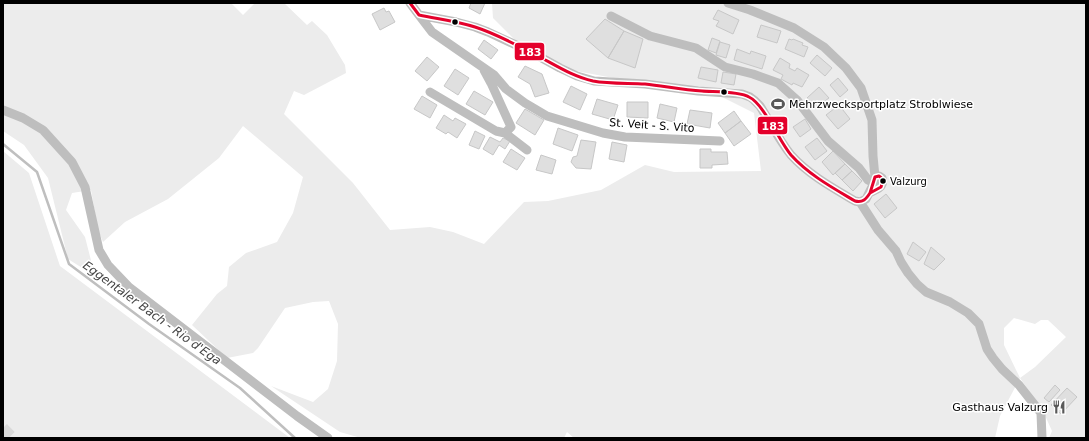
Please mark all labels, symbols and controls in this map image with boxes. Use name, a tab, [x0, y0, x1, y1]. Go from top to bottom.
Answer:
unlabelled marker	[450, 17, 460, 27]
line badge: 183	[514, 42, 545, 61]
text: 183	[519, 46, 541, 59]
unlabelled marker	[719, 87, 729, 97]
sports icon: Mehrzwecksportplatz Stroblwiese	[770, 96, 786, 112]
place label: Mehrzwecksportplatz Stroblwiese	[789, 98, 973, 111]
street label: St. Veit - S. Vito	[609, 116, 695, 135]
line badge: 183	[757, 116, 788, 135]
text: 183	[762, 120, 784, 133]
marker: Valzurg	[878, 176, 888, 186]
place label: Valzurg	[890, 176, 927, 187]
water label: Eggentaler Bach - Rio d'Ega	[80, 258, 224, 368]
restaurant icon: Gasthaus Valzurg	[1051, 399, 1067, 415]
place label: Gasthaus Valzurg	[952, 401, 1048, 414]

